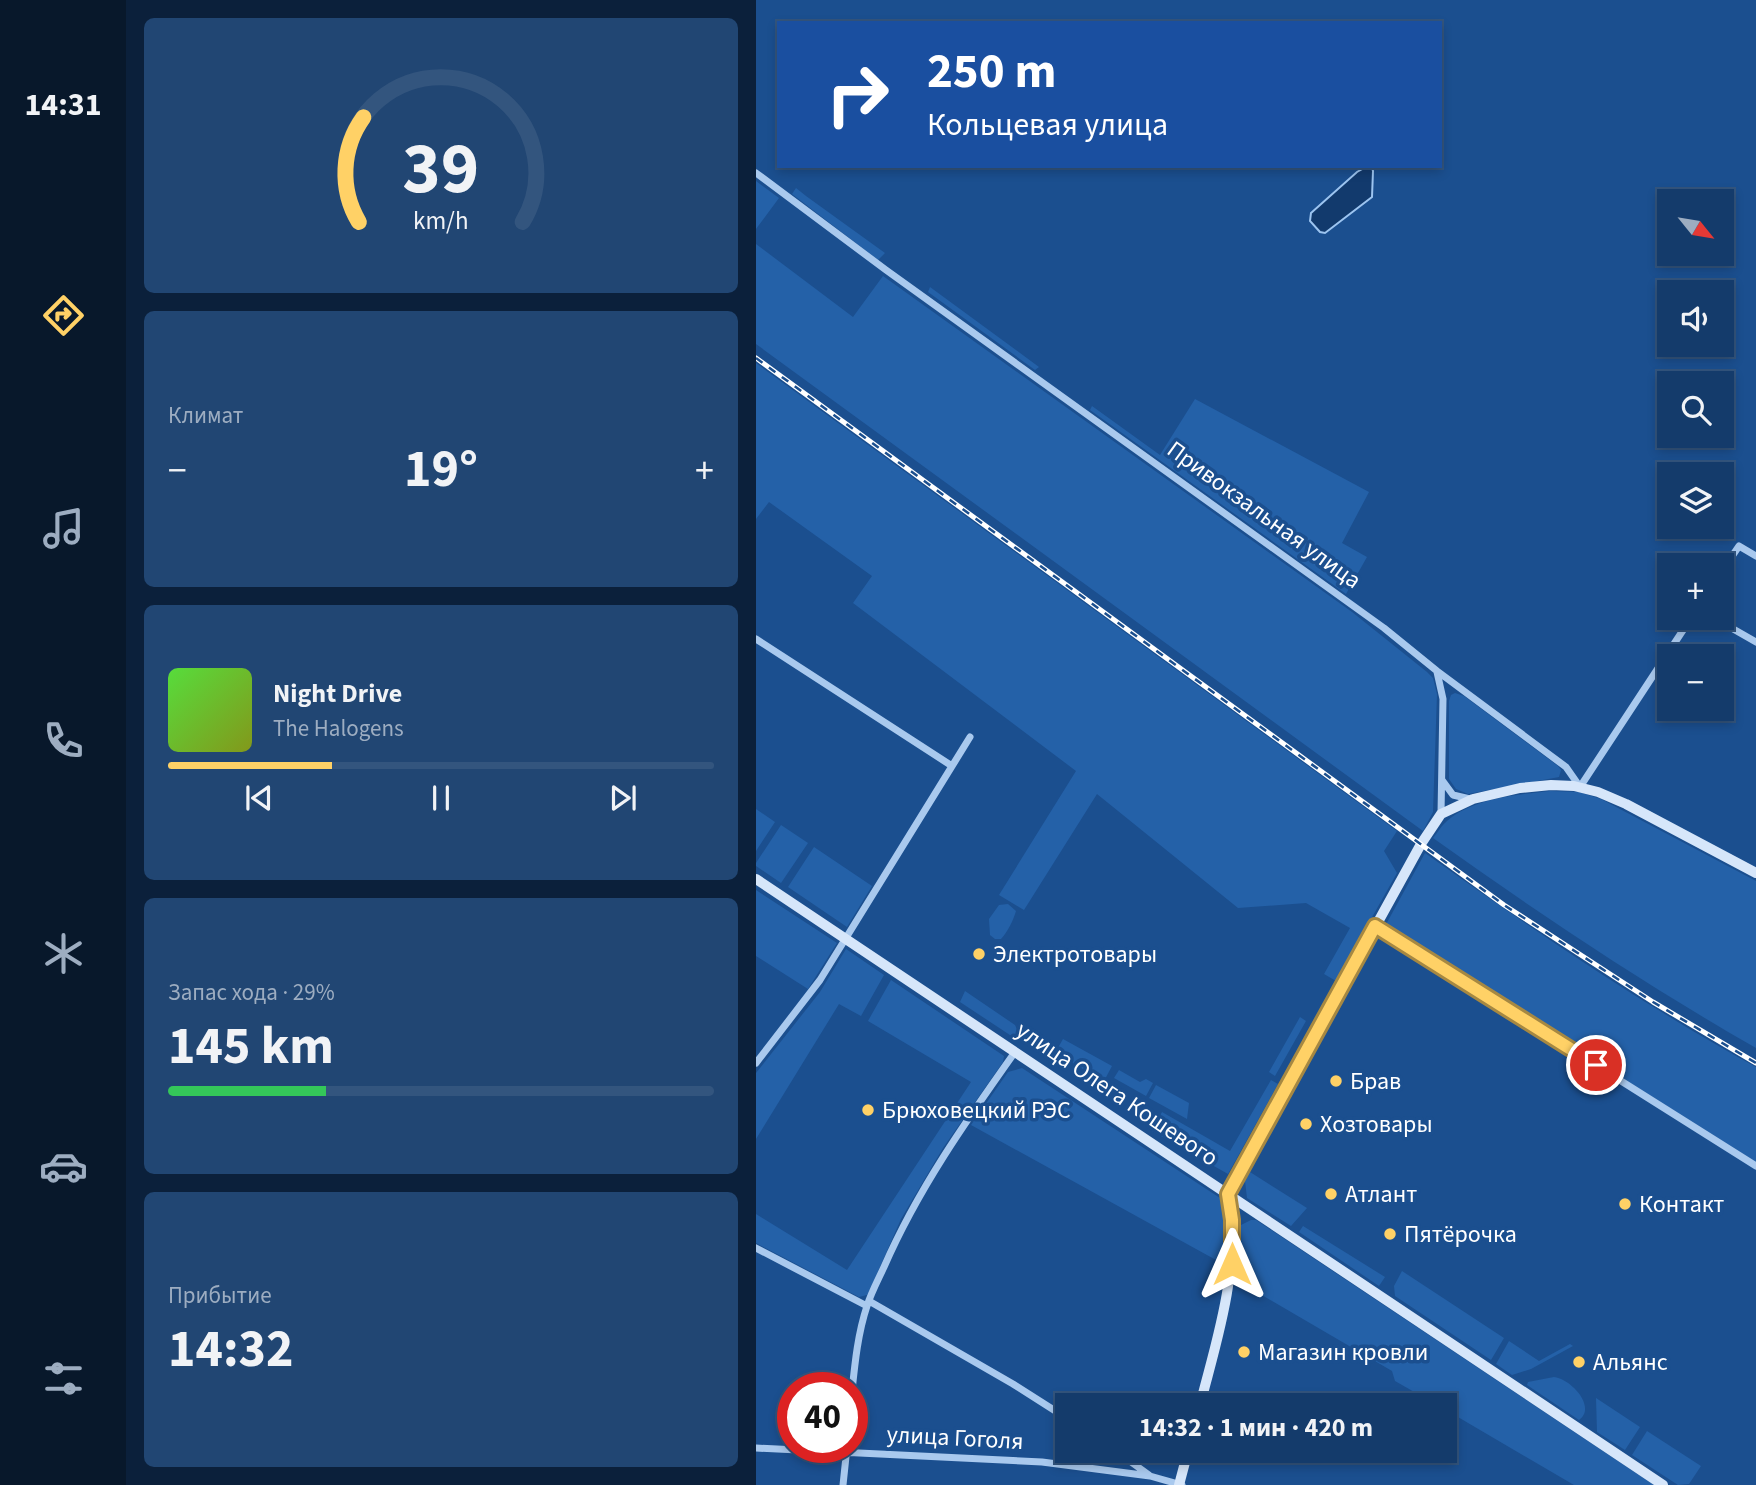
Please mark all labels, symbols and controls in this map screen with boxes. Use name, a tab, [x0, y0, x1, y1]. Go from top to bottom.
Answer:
text: 250 m	[927, 37, 1056, 107]
icon: right	[812, 49, 903, 140]
text: 14:31	[24, 82, 102, 128]
text: Кольцевая улица	[927, 102, 1168, 148]
text: 39	[403, 117, 479, 221]
north arrow	[1657, 189, 1734, 266]
map controls	[1657, 189, 1734, 721]
text: km/h	[413, 203, 469, 239]
button: sound	[1657, 280, 1734, 357]
icon: directions	[39, 291, 88, 340]
button: search	[1657, 371, 1734, 448]
text: Климат	[168, 399, 243, 432]
street label: Привокзальная улица	[1160, 432, 1368, 598]
text: 19°	[404, 433, 478, 507]
text: −	[168, 444, 187, 498]
text: +	[695, 444, 714, 498]
button: layers	[1657, 462, 1734, 539]
icon: music	[39, 504, 88, 553]
button: +	[1657, 553, 1734, 630]
button: −	[1657, 644, 1734, 721]
text: Night Drive	[273, 675, 402, 712]
text: The Halogens	[273, 712, 404, 745]
icon: phone	[39, 716, 88, 765]
icon: previous	[240, 779, 278, 817]
icon: pause	[422, 779, 460, 817]
icon: next	[604, 779, 642, 817]
icon: climate	[39, 929, 88, 978]
place label: Электротовары	[993, 937, 1157, 972]
marker: Электротовары	[971, 946, 987, 962]
text: Запас хода · 29%	[168, 976, 335, 1009]
text: 145 km	[168, 1010, 334, 1084]
street label: улица Олега Кошевого	[1009, 1013, 1225, 1175]
pin	[1566, 1035, 1626, 1095]
icon: arrive	[1577, 1046, 1615, 1084]
place label: Брав	[1350, 1064, 1401, 1099]
marker: Брав	[1328, 1073, 1344, 1089]
place label: Брюховецкий РЭС	[882, 1093, 1071, 1128]
marker: Брюховецкий РЭС	[860, 1102, 876, 1118]
place label: Хозтовары	[1320, 1107, 1433, 1142]
marker: Хозтовары	[1298, 1116, 1314, 1132]
icon: car	[39, 1142, 88, 1191]
place label: Атлант	[1345, 1177, 1417, 1212]
marker: Атлант	[1323, 1186, 1339, 1202]
place label: Контакт	[1639, 1187, 1724, 1222]
marker: Контакт	[1617, 1196, 1633, 1212]
place label: Пятёрочка	[1404, 1217, 1517, 1252]
marker: Пятёрочка	[1382, 1226, 1398, 1242]
position arrow	[1195, 1227, 1269, 1301]
text: Прибытие	[168, 1279, 272, 1312]
text: 14:32	[168, 1313, 293, 1387]
place label: Магазин кровли	[1258, 1335, 1428, 1370]
marker: Магазин кровли	[1236, 1344, 1252, 1360]
place label: Альянс	[1593, 1345, 1668, 1380]
icon: filters	[39, 1354, 88, 1403]
marker: Альянс	[1571, 1354, 1587, 1370]
speed limit sign: 40	[777, 1372, 868, 1463]
text: 14:32 · 1 мин · 420 m	[1139, 1409, 1373, 1446]
street label: улица Гоголя	[886, 1417, 1024, 1459]

